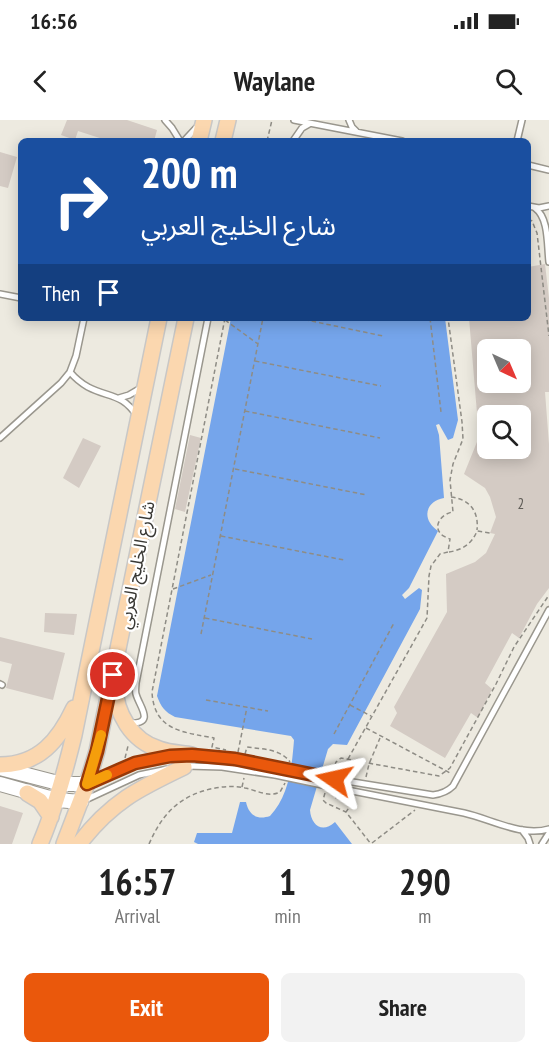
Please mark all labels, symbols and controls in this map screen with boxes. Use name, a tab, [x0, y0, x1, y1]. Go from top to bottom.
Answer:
text: 16:56	[30, 7, 78, 35]
text: Waylane	[234, 64, 315, 98]
icon: back	[24, 65, 57, 98]
icon: search	[492, 65, 525, 98]
text: 200 m	[141, 145, 238, 200]
icon: right	[42, 162, 120, 240]
text: شارع الخليج العربي	[141, 208, 336, 242]
icon: arrive	[92, 276, 125, 309]
text: Then	[42, 279, 80, 307]
north arrow	[477, 339, 531, 393]
map controls	[477, 339, 531, 459]
button: search	[477, 405, 531, 459]
house number: 2	[518, 494, 524, 513]
street label: شارع الخليج العربي	[112, 499, 163, 632]
pin	[87, 649, 138, 700]
icon: arrive	[96, 658, 129, 691]
position arrow	[302, 747, 366, 811]
text: 16:57	[98, 858, 176, 905]
text: 1	[279, 858, 296, 905]
text: 290	[399, 858, 451, 905]
text: Arrival	[115, 903, 160, 929]
text: min	[275, 903, 301, 929]
text: m	[418, 903, 431, 929]
button: Exit	[24, 973, 269, 1042]
button: Share	[281, 973, 525, 1042]

